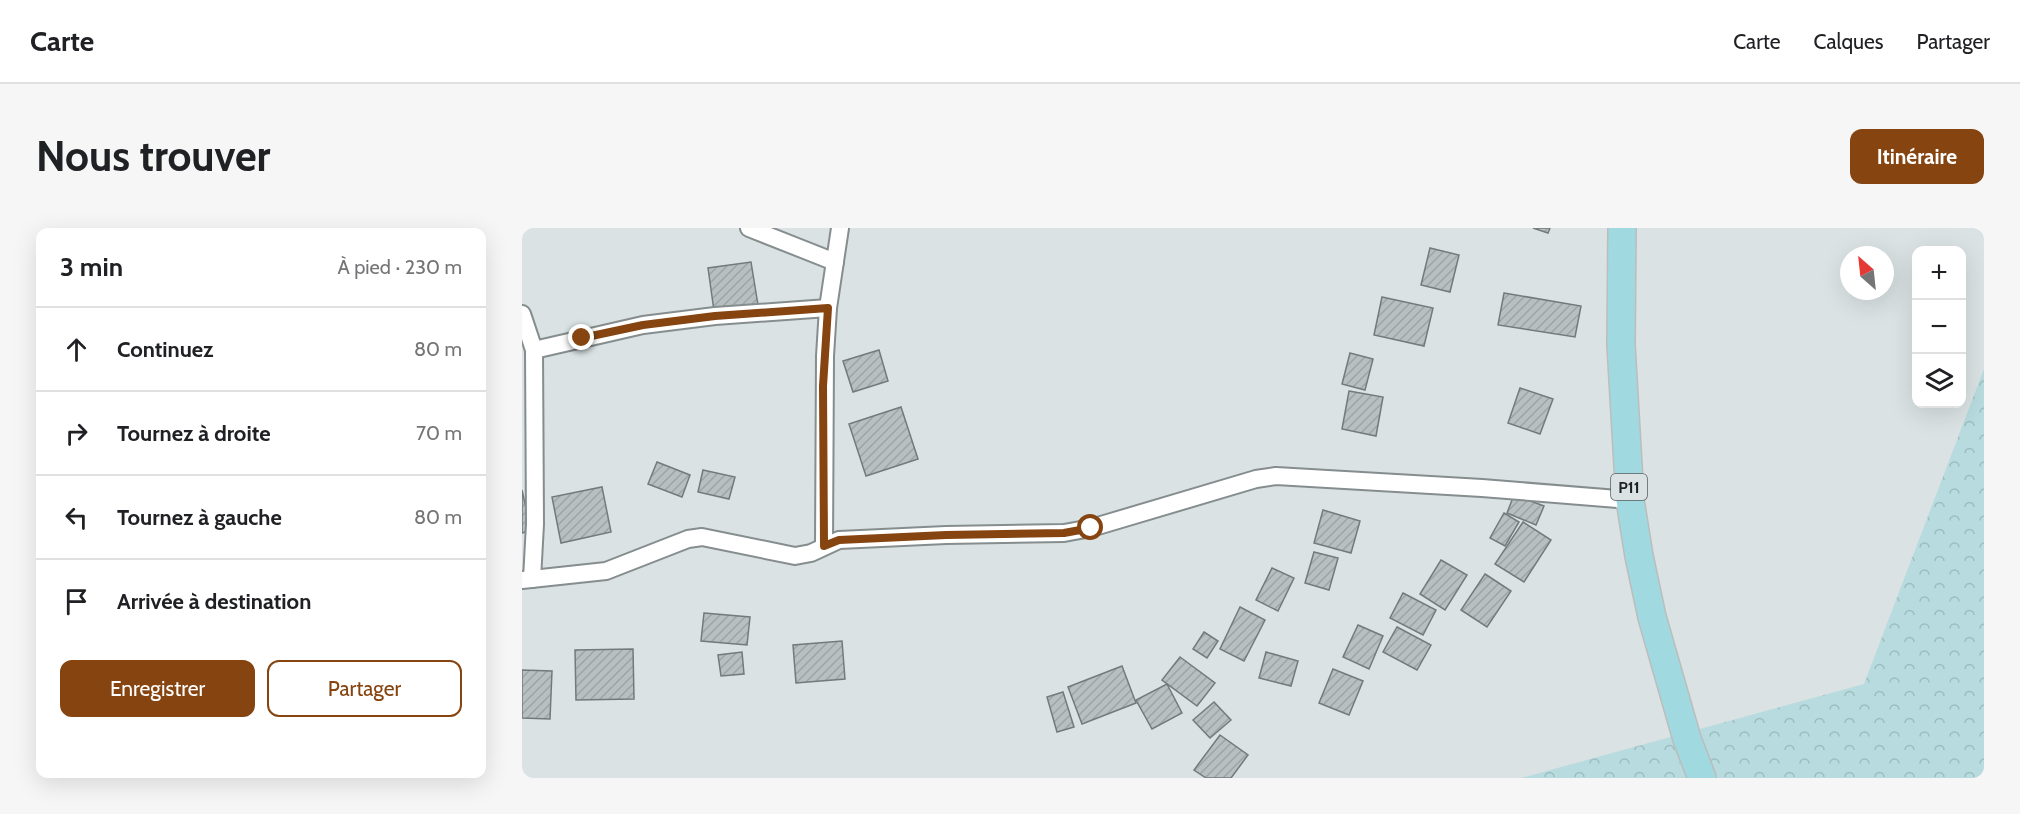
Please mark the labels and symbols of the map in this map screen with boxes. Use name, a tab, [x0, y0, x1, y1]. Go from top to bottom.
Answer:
north arrow	[1840, 246, 1894, 300]
route end	[568, 324, 594, 350]
road number: P11	[1611, 474, 1647, 500]
route start	[1077, 514, 1103, 540]

